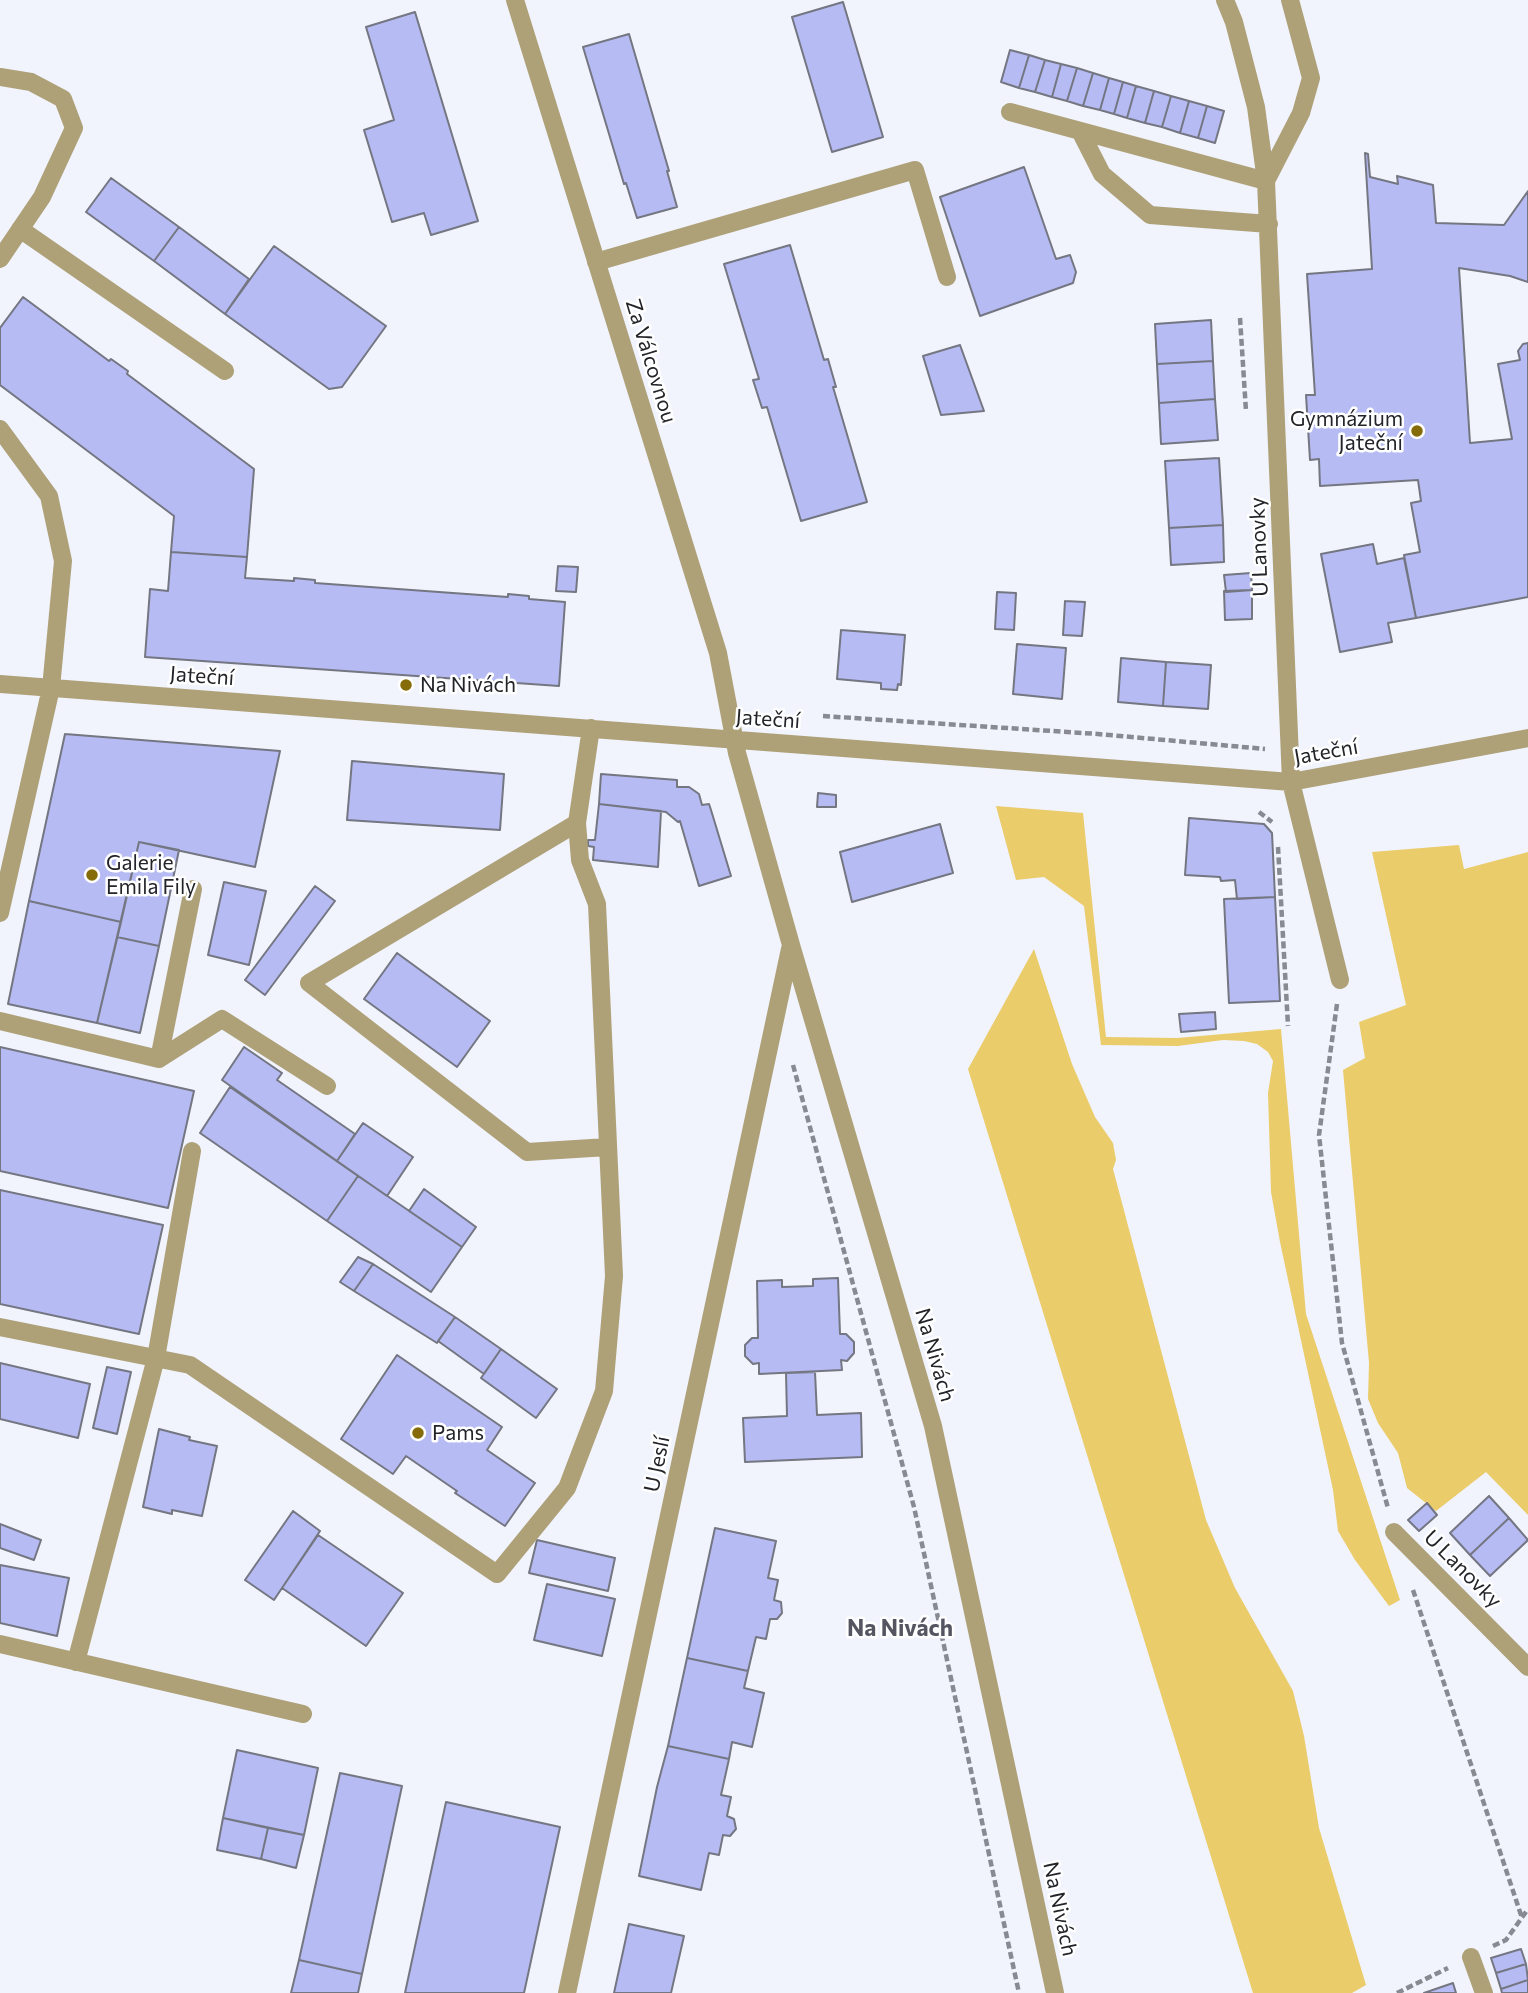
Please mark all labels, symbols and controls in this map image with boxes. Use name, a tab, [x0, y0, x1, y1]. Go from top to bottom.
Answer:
street label: Za Válcovnou	[620, 296, 682, 426]
place label: Gymnázium Jateční	[1290, 406, 1403, 456]
marker: Gymnázium Jateční	[1409, 423, 1425, 439]
street label: U Lanovky	[1245, 497, 1273, 597]
street label: Jateční	[169, 661, 235, 691]
place label: Na Nivách	[420, 672, 516, 698]
marker: Na Nivách	[398, 677, 414, 693]
street label: Jateční	[735, 704, 801, 734]
street label: Jateční	[1292, 734, 1360, 770]
place label: Galerie Emila Fily	[106, 850, 196, 900]
marker: Galerie Emila Fily	[84, 867, 100, 883]
street label: Na Nivách	[910, 1305, 960, 1405]
place label: Pams	[432, 1420, 484, 1446]
marker: Pams	[410, 1425, 426, 1441]
street label: U Jeslí	[639, 1434, 675, 1494]
street label: U Lanovky	[1419, 1525, 1507, 1613]
district label: Na Nivách	[847, 1614, 953, 1642]
street label: Na Nivách	[1038, 1859, 1082, 1959]

